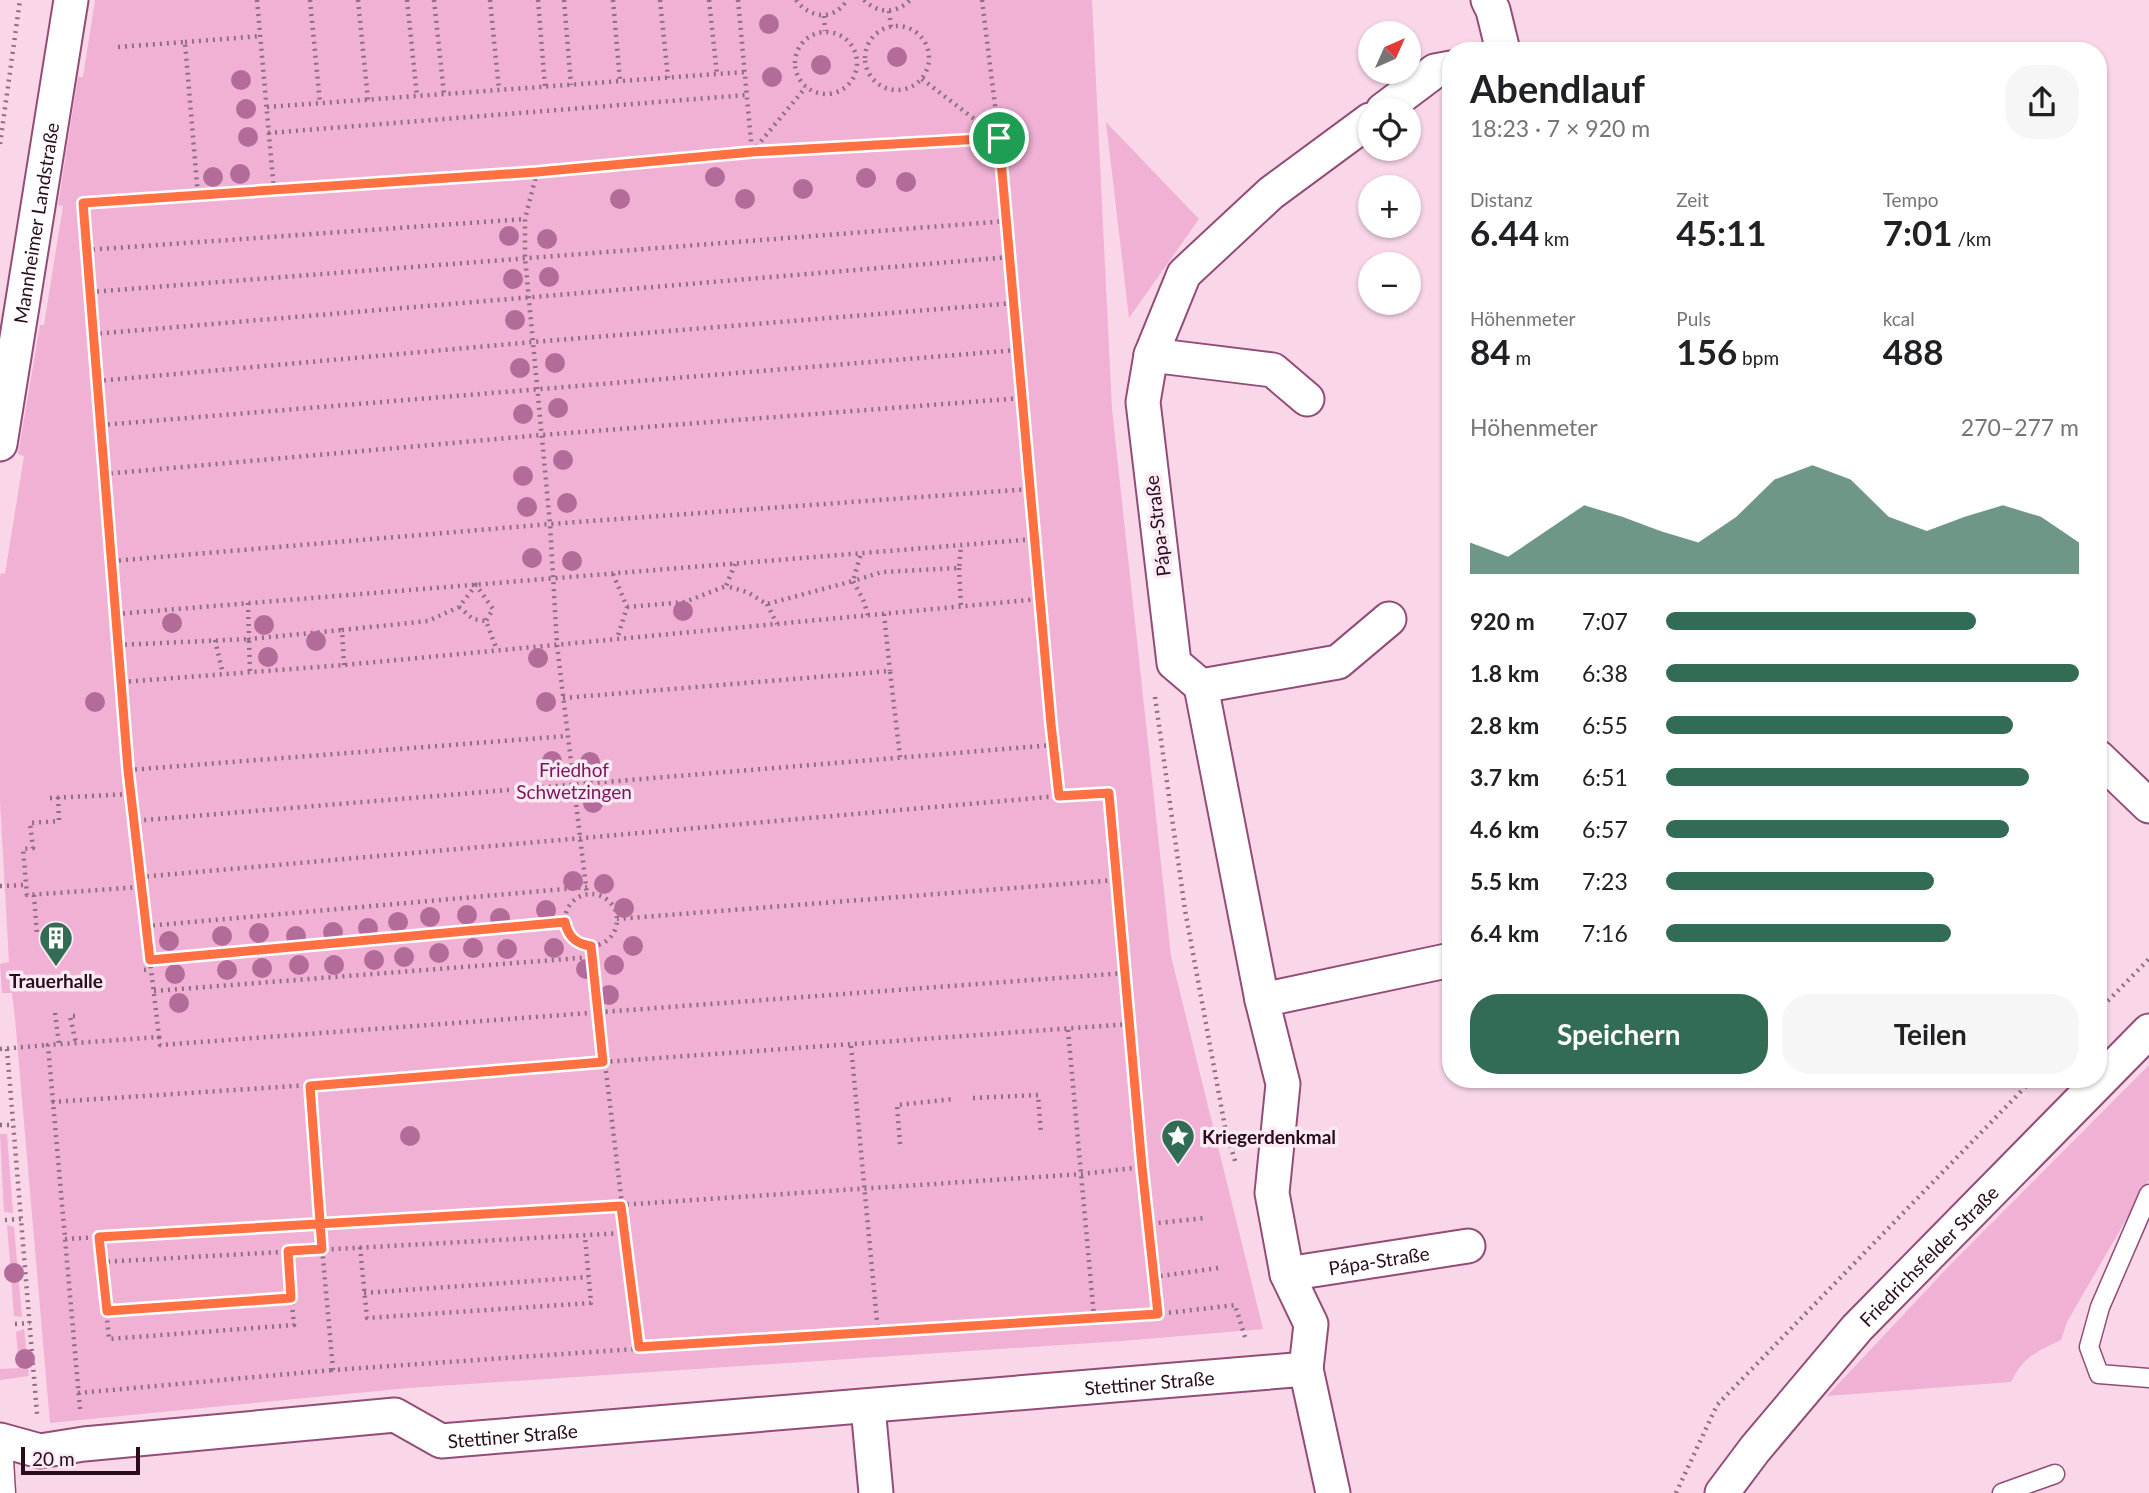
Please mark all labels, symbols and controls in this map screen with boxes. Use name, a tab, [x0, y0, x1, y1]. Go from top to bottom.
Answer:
north arrow	[1358, 21, 1421, 84]
map controls	[1358, 21, 1421, 315]
text: Abendlauf	[1470, 65, 1645, 111]
button: share	[2005, 65, 2079, 139]
button: locate	[1358, 98, 1421, 161]
pin	[969, 108, 1029, 168]
text: 18:23 · 7 × 920 m	[1470, 114, 1650, 142]
icon: arrive	[980, 119, 1018, 157]
street label: Mannheimer Landstraße	[8, 121, 63, 325]
button: +	[1358, 175, 1421, 238]
text: Distanz	[1470, 188, 1533, 211]
text: Zeit	[1676, 188, 1709, 211]
text: Tempo	[1883, 188, 1939, 211]
text: 6.44	[1470, 211, 1539, 253]
text: 45:11	[1676, 211, 1767, 253]
text: 7:01	[1883, 211, 1953, 253]
text: km	[1539, 227, 1569, 250]
text: /km	[1953, 227, 1991, 250]
button: −	[1358, 252, 1421, 315]
text: Höhenmeter	[1470, 307, 1576, 330]
text: Puls	[1676, 307, 1711, 330]
text: kcal	[1883, 307, 1915, 330]
text: 84	[1470, 330, 1511, 372]
text: 156	[1676, 330, 1737, 372]
text: 488	[1883, 330, 1944, 372]
text: m	[1511, 346, 1531, 369]
text: bpm	[1737, 346, 1779, 369]
text: Höhenmeter	[1470, 413, 1598, 441]
text: 270–277 m	[1961, 413, 2079, 441]
street label: Pápa-Straße	[1139, 474, 1175, 578]
text: 920 m	[1470, 607, 1535, 635]
text: 7:07	[1582, 607, 1628, 635]
text: 1.8 km	[1470, 659, 1539, 687]
text: 6:38	[1582, 659, 1628, 687]
text: 2.8 km	[1470, 711, 1539, 739]
text: 6:55	[1582, 711, 1628, 739]
park label: Friedhof Schwetzingen	[516, 758, 632, 803]
text: 3.7 km	[1470, 763, 1539, 791]
text: 6:51	[1582, 763, 1628, 791]
text: 4.6 km	[1470, 815, 1539, 843]
text: 6:57	[1582, 815, 1628, 843]
text: 5.5 km	[1470, 867, 1539, 895]
text: 7:23	[1582, 867, 1628, 895]
building icon: Trauerhalle	[37, 919, 75, 968]
text: 6.4 km	[1470, 919, 1539, 947]
text: 7:16	[1582, 919, 1628, 947]
place label: Trauerhalle	[9, 969, 103, 992]
button: Speichern	[1470, 994, 1768, 1074]
button: Teilen	[1782, 994, 2079, 1074]
place icon: Kriegerdenkmal	[1159, 1117, 1197, 1166]
place label: Kriegerdenkmal	[1202, 1125, 1336, 1148]
street label: Friedrichsfelder Straße	[1854, 1180, 2003, 1331]
street label: Pápa-Straße	[1327, 1241, 1431, 1279]
street label: Stettiner Straße	[1083, 1365, 1215, 1399]
street label: Stettiner Straße	[447, 1418, 578, 1452]
scale bar	[21, 1444, 140, 1476]
text: 20 m	[32, 1447, 75, 1470]

